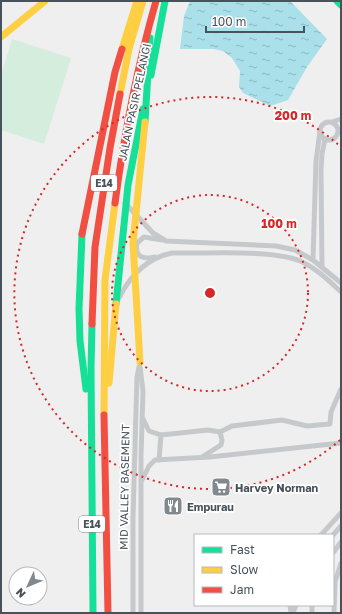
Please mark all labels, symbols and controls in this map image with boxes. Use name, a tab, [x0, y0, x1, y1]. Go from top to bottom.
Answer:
scale bar	[206, 8, 304, 34]
text: 100 m	[212, 14, 246, 29]
street label: JALAN PASIR PELANGI	[115, 42, 153, 162]
text: 200 m	[275, 108, 311, 123]
road number: E14	[91, 175, 117, 191]
text: 100 m	[261, 216, 297, 231]
centre of rings	[203, 286, 217, 300]
street label: MID VALLEY BASEMENT	[116, 424, 132, 550]
supermarket icon: Harvey Norman	[210, 476, 232, 498]
place label: Harvey Norman	[235, 481, 319, 494]
restaurant icon: Empurau	[162, 495, 184, 517]
place label: Empurau	[187, 500, 234, 513]
road number: E14	[79, 516, 105, 532]
legend	[194, 534, 334, 606]
text: Fast	[230, 542, 255, 557]
text: Slow	[230, 562, 258, 577]
north arrow	[8, 566, 48, 606]
text: Jam	[230, 582, 254, 597]
text: N	[13, 586, 28, 601]

